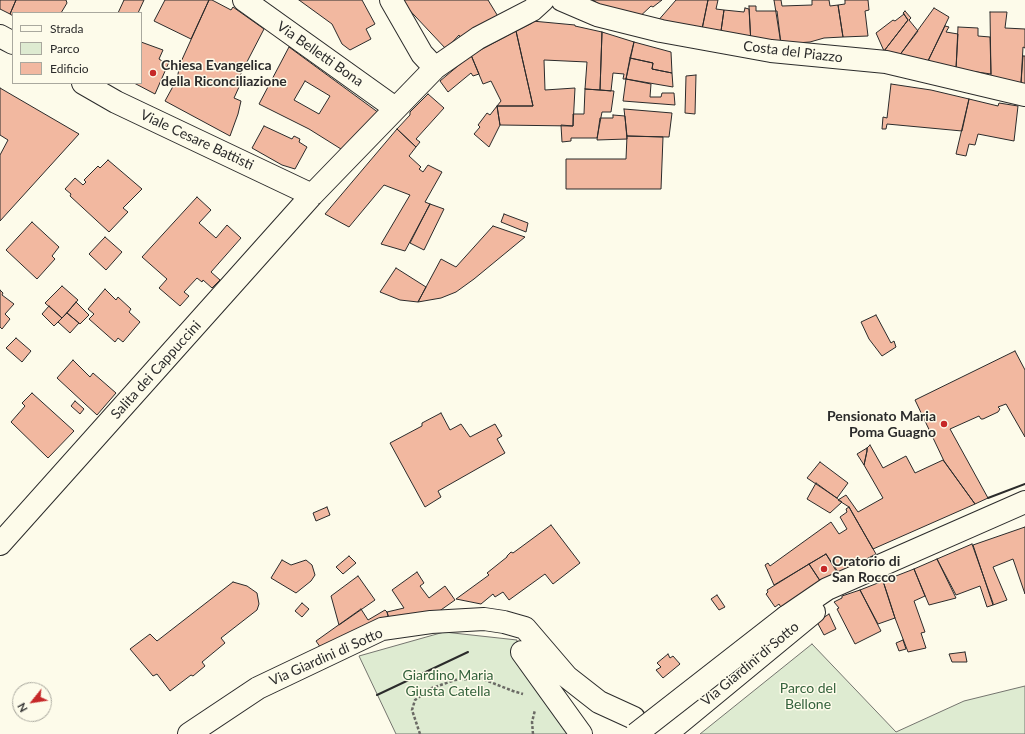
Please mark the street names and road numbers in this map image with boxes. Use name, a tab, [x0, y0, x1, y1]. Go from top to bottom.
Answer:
street label: Via Belletti Bona	[273, 18, 367, 90]
street label: Costa del Piazzo	[742, 38, 844, 66]
street label: Viale Cesare Battisti	[138, 106, 256, 174]
street label: Salita dei Cappuccini	[107, 317, 205, 423]
street label: Via Giardini di Sotto	[698, 618, 802, 710]
street label: Via Giardini di Sotto	[267, 624, 385, 690]

